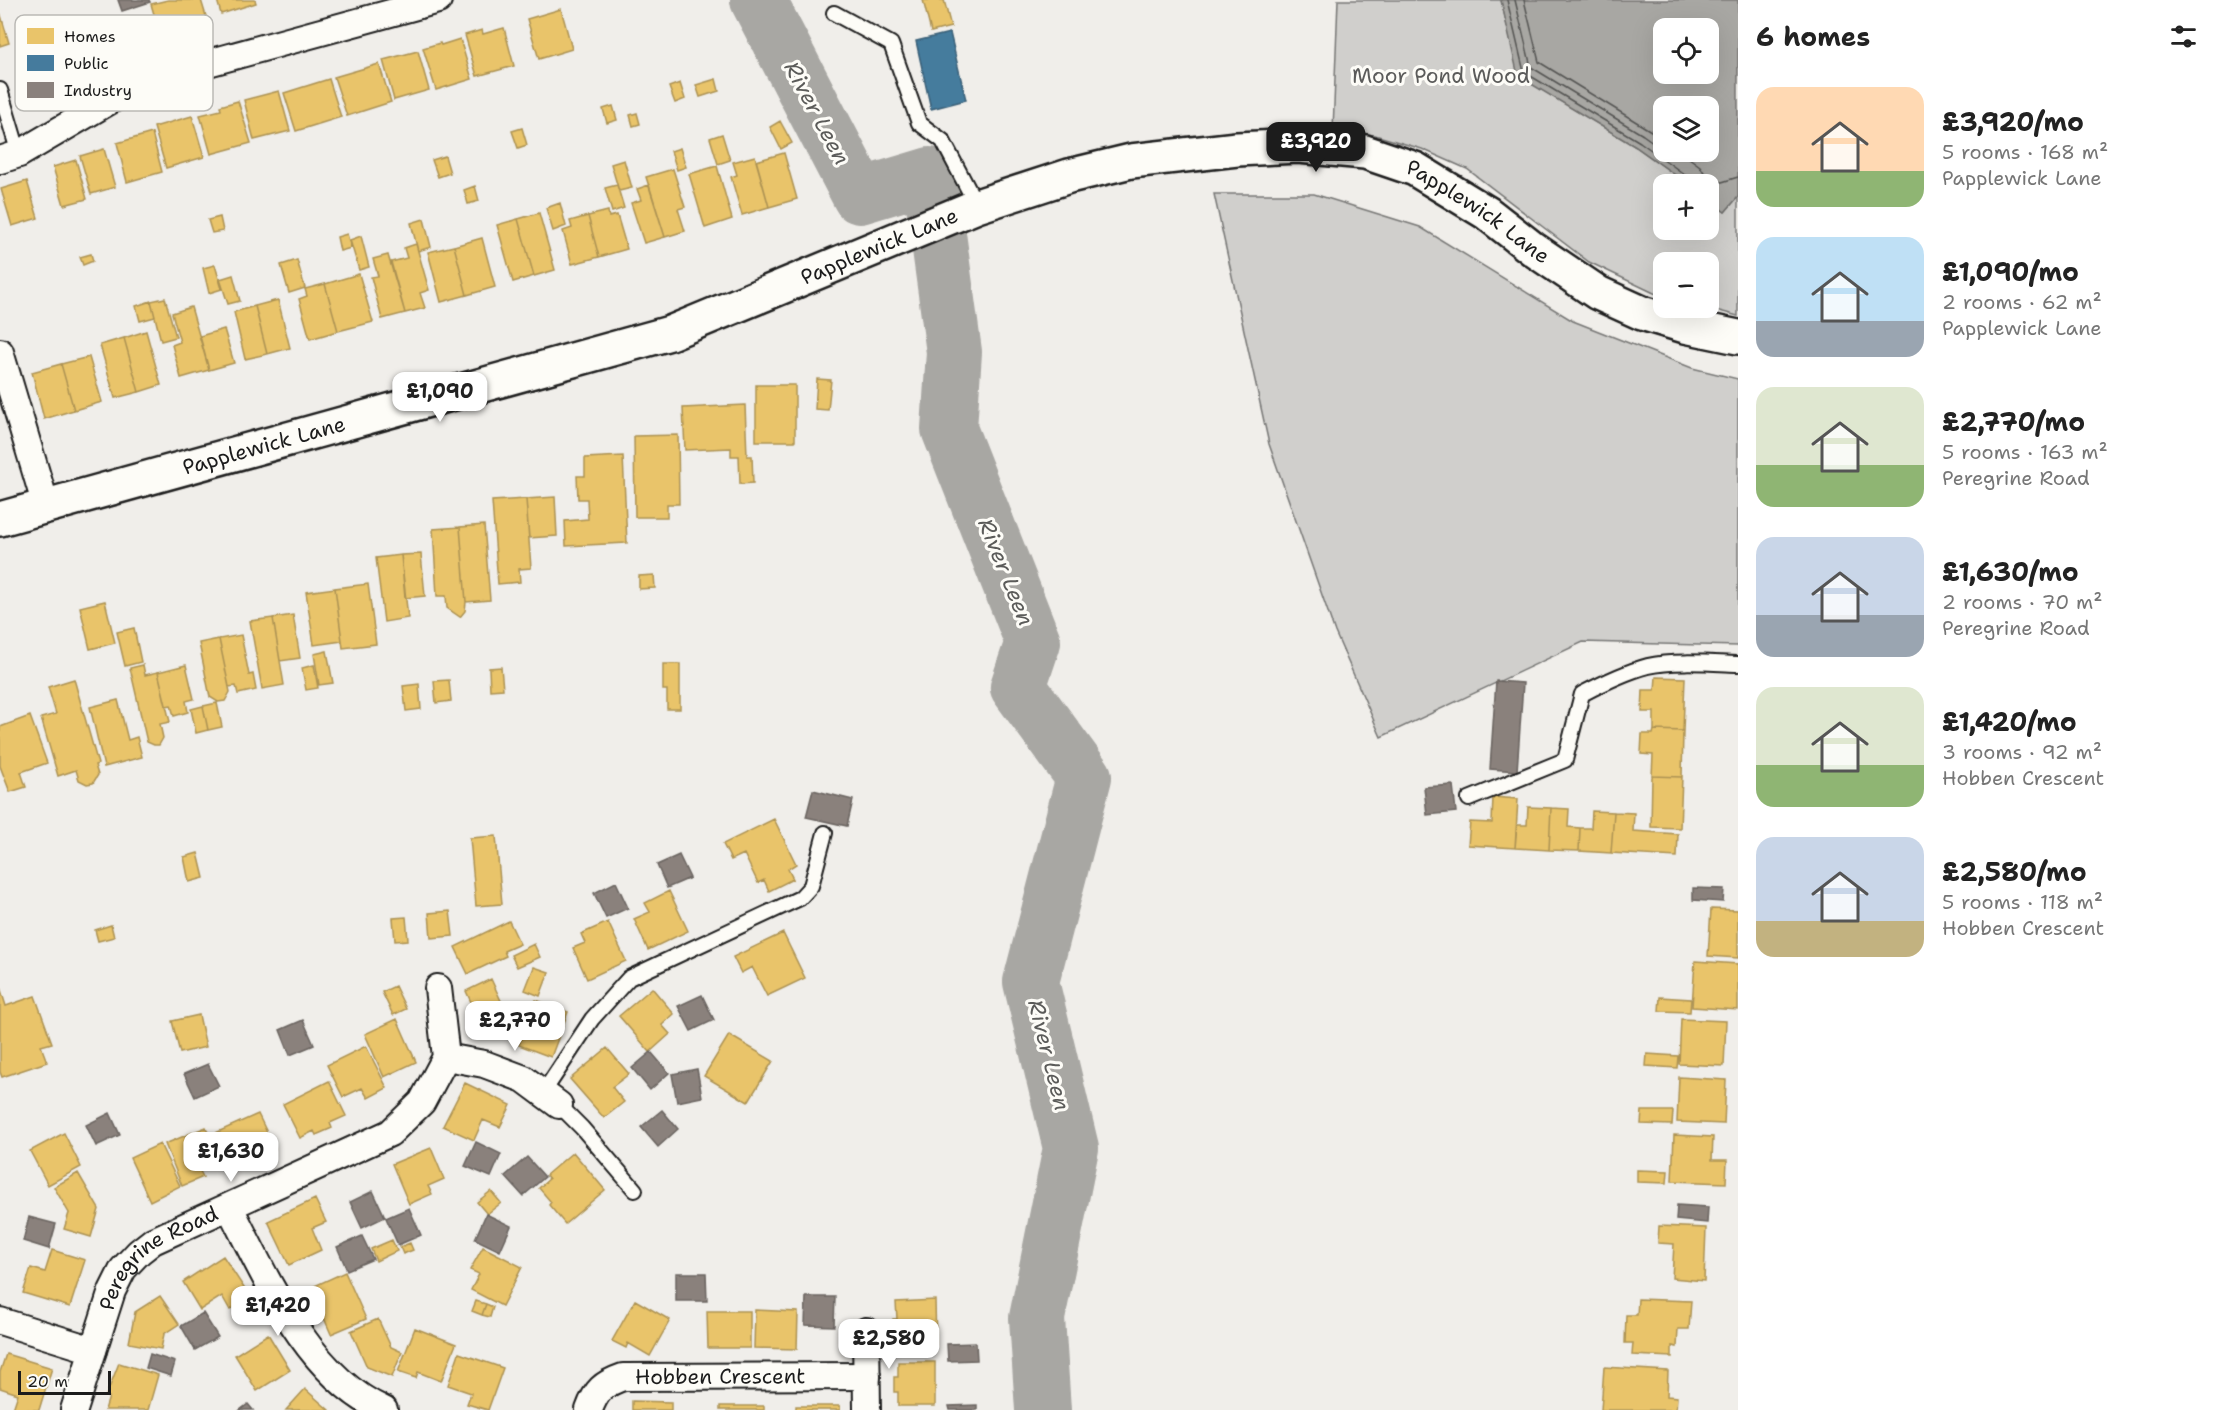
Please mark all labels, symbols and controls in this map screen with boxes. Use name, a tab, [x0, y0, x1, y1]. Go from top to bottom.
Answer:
legend	[15, 15, 213, 111]
map controls	[1653, 18, 1719, 318]
button: locate	[1653, 18, 1719, 84]
text: 6 homes	[1756, 19, 1870, 54]
icon: filters	[2167, 20, 2200, 53]
text: Homes	[64, 26, 116, 47]
text: Public	[64, 53, 109, 74]
water label: River Leen	[778, 56, 856, 170]
park label: Moor Pond Wood	[1352, 62, 1530, 90]
text: Industry	[64, 80, 132, 101]
button: layers	[1653, 96, 1719, 162]
text: £3,920/mo	[1942, 104, 2084, 139]
icon: home	[1804, 111, 1876, 183]
pin: £3,920	[1267, 122, 1365, 173]
text: £3,920	[1280, 128, 1352, 154]
text: 5 rooms · 168 m²	[1942, 139, 2108, 165]
street label: Papplewick Lane	[1403, 153, 1555, 270]
text: Papplewick Lane	[1942, 165, 2102, 191]
button: +	[1653, 174, 1719, 240]
street label: Papplewick Lane	[797, 201, 962, 291]
button: −	[1653, 252, 1719, 318]
text: £1,090/mo	[1942, 254, 2079, 289]
icon: home	[1804, 261, 1876, 333]
text: 2 rooms · 62 m²	[1942, 289, 2102, 315]
text: Papplewick Lane	[1942, 315, 2102, 341]
pin: £1,090	[391, 372, 489, 423]
text: £1,090	[406, 378, 474, 404]
text: £2,770/mo	[1942, 404, 2085, 439]
street label: Papplewick Lane	[179, 410, 349, 482]
icon: home	[1804, 411, 1876, 483]
text: 5 rooms · 163 m²	[1942, 439, 2108, 465]
text: Peregrine Road	[1942, 465, 2090, 491]
water label: River Leen	[971, 514, 1041, 630]
text: £1,630/mo	[1942, 554, 2079, 589]
icon: home	[1804, 561, 1876, 633]
text: 2 rooms · 70 m²	[1942, 589, 2103, 615]
text: Peregrine Road	[1942, 615, 2090, 641]
text: £1,420/mo	[1942, 704, 2077, 739]
icon: home	[1804, 711, 1876, 783]
text: 3 rooms · 92 m²	[1942, 739, 2102, 765]
text: Hobben Crescent	[1942, 765, 2104, 791]
text: £2,580/mo	[1942, 854, 2087, 889]
icon: home	[1804, 861, 1876, 933]
text: 5 rooms · 118 m²	[1942, 889, 2103, 915]
text: Hobben Crescent	[1942, 915, 2104, 941]
water label: River Leen	[1021, 997, 1077, 1113]
pin: £2,770	[466, 1001, 564, 1052]
text: £2,770	[479, 1007, 551, 1033]
pin: £1,630	[182, 1132, 280, 1183]
text: £1,630	[197, 1138, 265, 1164]
street label: Peregrine Road	[93, 1199, 222, 1314]
pin: £1,420	[229, 1286, 327, 1337]
text: £1,420	[245, 1292, 311, 1318]
pin: £2,580	[840, 1319, 938, 1370]
text: £2,580	[852, 1325, 926, 1351]
street label: Hobben Crescent	[635, 1362, 806, 1391]
scale bar	[18, 1368, 111, 1396]
text: 20 m	[27, 1371, 68, 1392]

